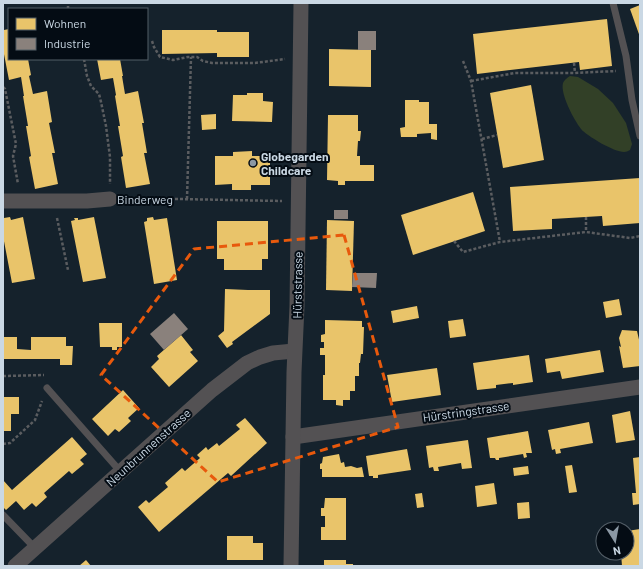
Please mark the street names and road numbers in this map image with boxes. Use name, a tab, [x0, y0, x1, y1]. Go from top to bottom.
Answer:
street label: Binderweg	[117, 192, 173, 206]
street label: Hürststrasse	[289, 251, 305, 319]
street label: Hürstringstrasse	[422, 398, 510, 424]
street label: Neunbrunnenstrasse	[103, 405, 193, 489]

